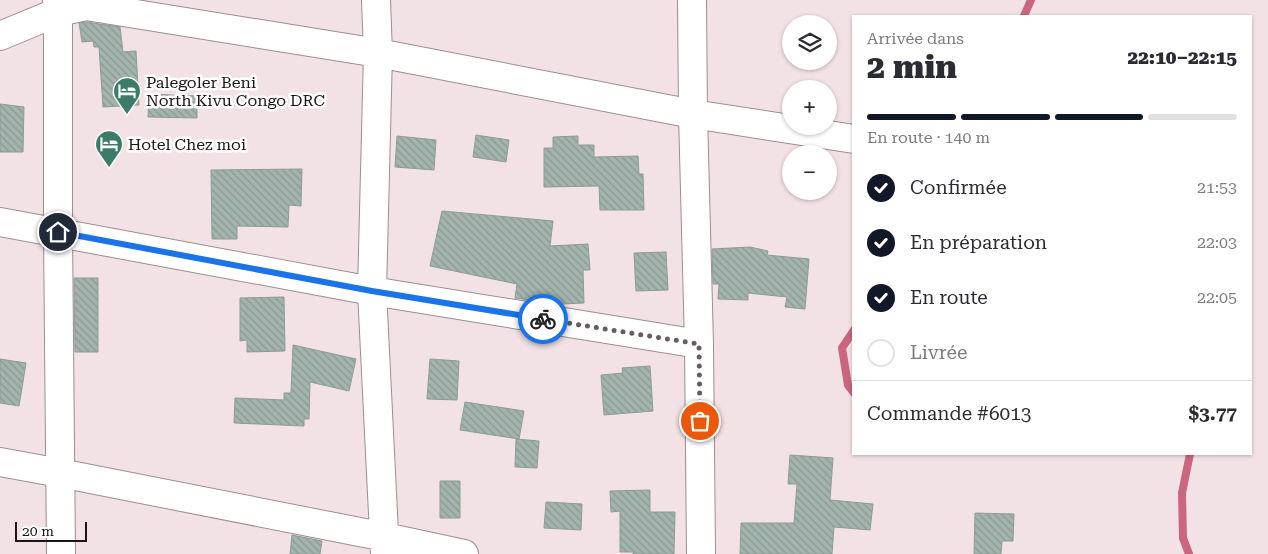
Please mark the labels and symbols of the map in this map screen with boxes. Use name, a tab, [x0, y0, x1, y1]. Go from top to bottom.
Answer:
place label: Palegoler Beni North Kivu Congo DRC	[146, 73, 325, 110]
hotel icon: Palegoler Beni North Kivu Congo DRC	[112, 76, 142, 115]
hotel icon: Hotel Chez moi	[94, 129, 124, 168]
place label: Hotel Chez moi	[128, 135, 246, 154]
pin	[37, 211, 79, 253]
courier	[518, 294, 568, 344]
pin	[679, 400, 721, 442]
scale bar	[15, 519, 88, 542]

